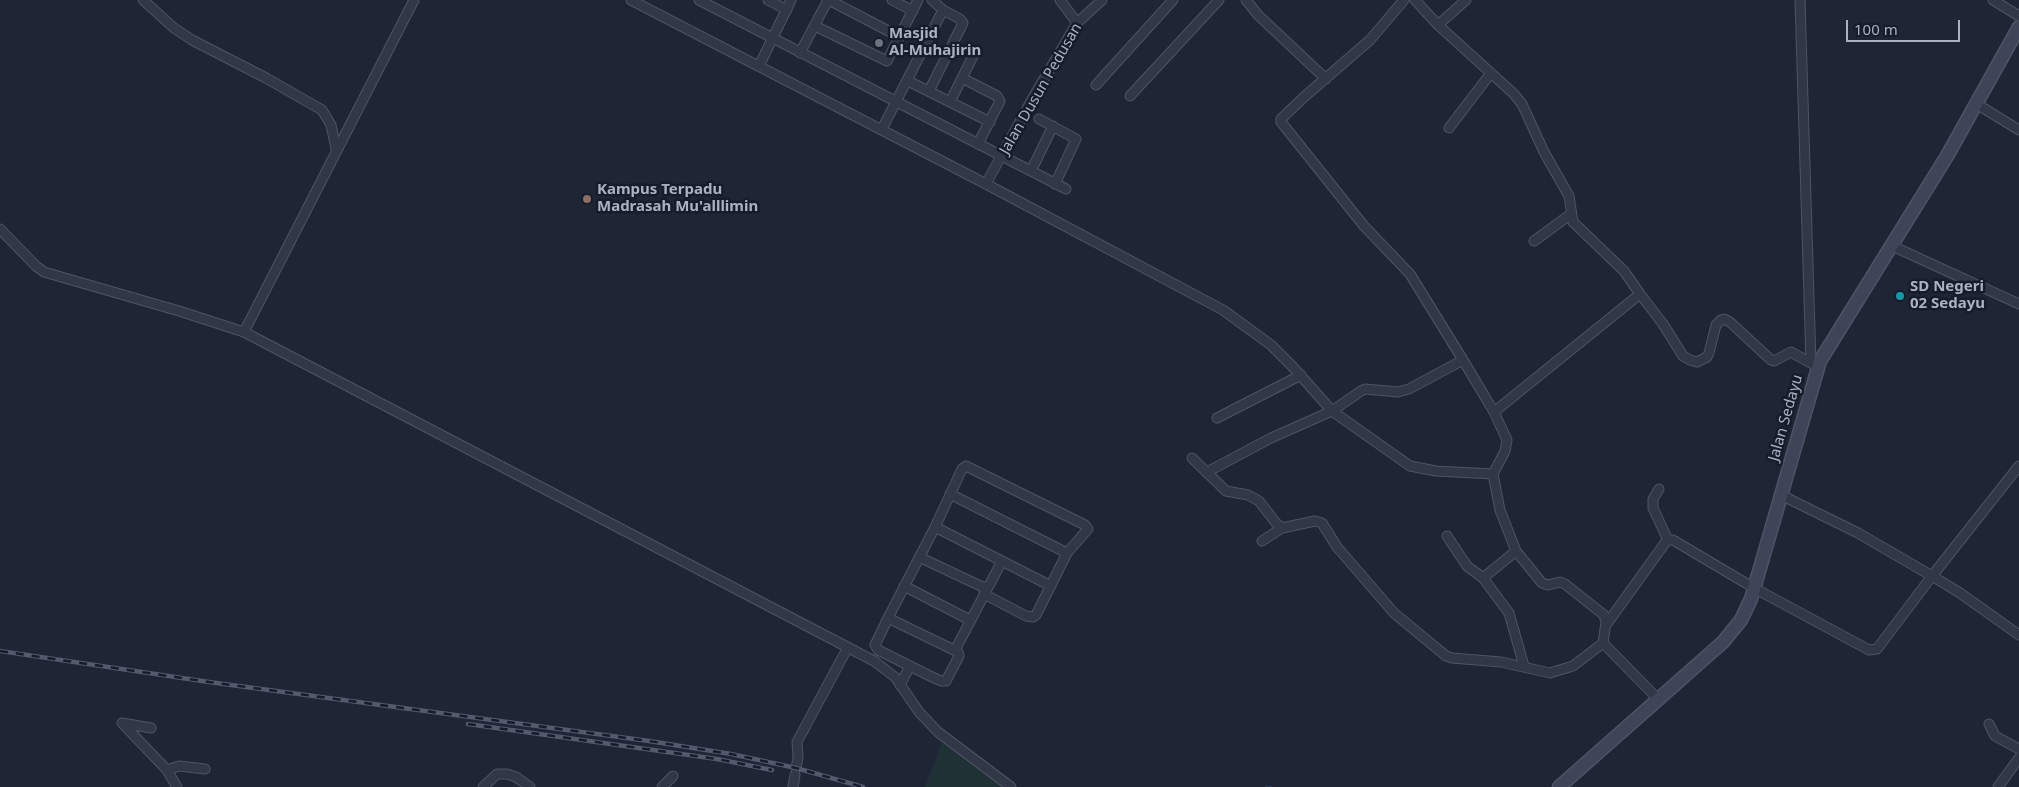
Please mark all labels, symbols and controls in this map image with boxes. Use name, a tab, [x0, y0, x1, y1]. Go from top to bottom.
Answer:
scale bar	[1849, 10, 1963, 42]
text: 100 m	[1854, 19, 1898, 39]
street label: Jalan Dusun Pedusan	[996, 20, 1086, 158]
place label: Masjid Al-Muhajirin	[889, 25, 981, 60]
marker: Masjid Al-Muhajirin	[873, 37, 885, 49]
place label: Kampus Terpadu Madrasah Mu'alllimin	[597, 181, 758, 216]
marker: Kampus Terpadu Madrasah Mu'alllimin	[581, 193, 593, 205]
place label: SD Negeri 02 Sedayu	[1910, 278, 1985, 313]
marker: SD Negeri 02 Sedayu	[1894, 290, 1906, 302]
street label: Jalan Sedayu	[1765, 373, 1807, 463]

